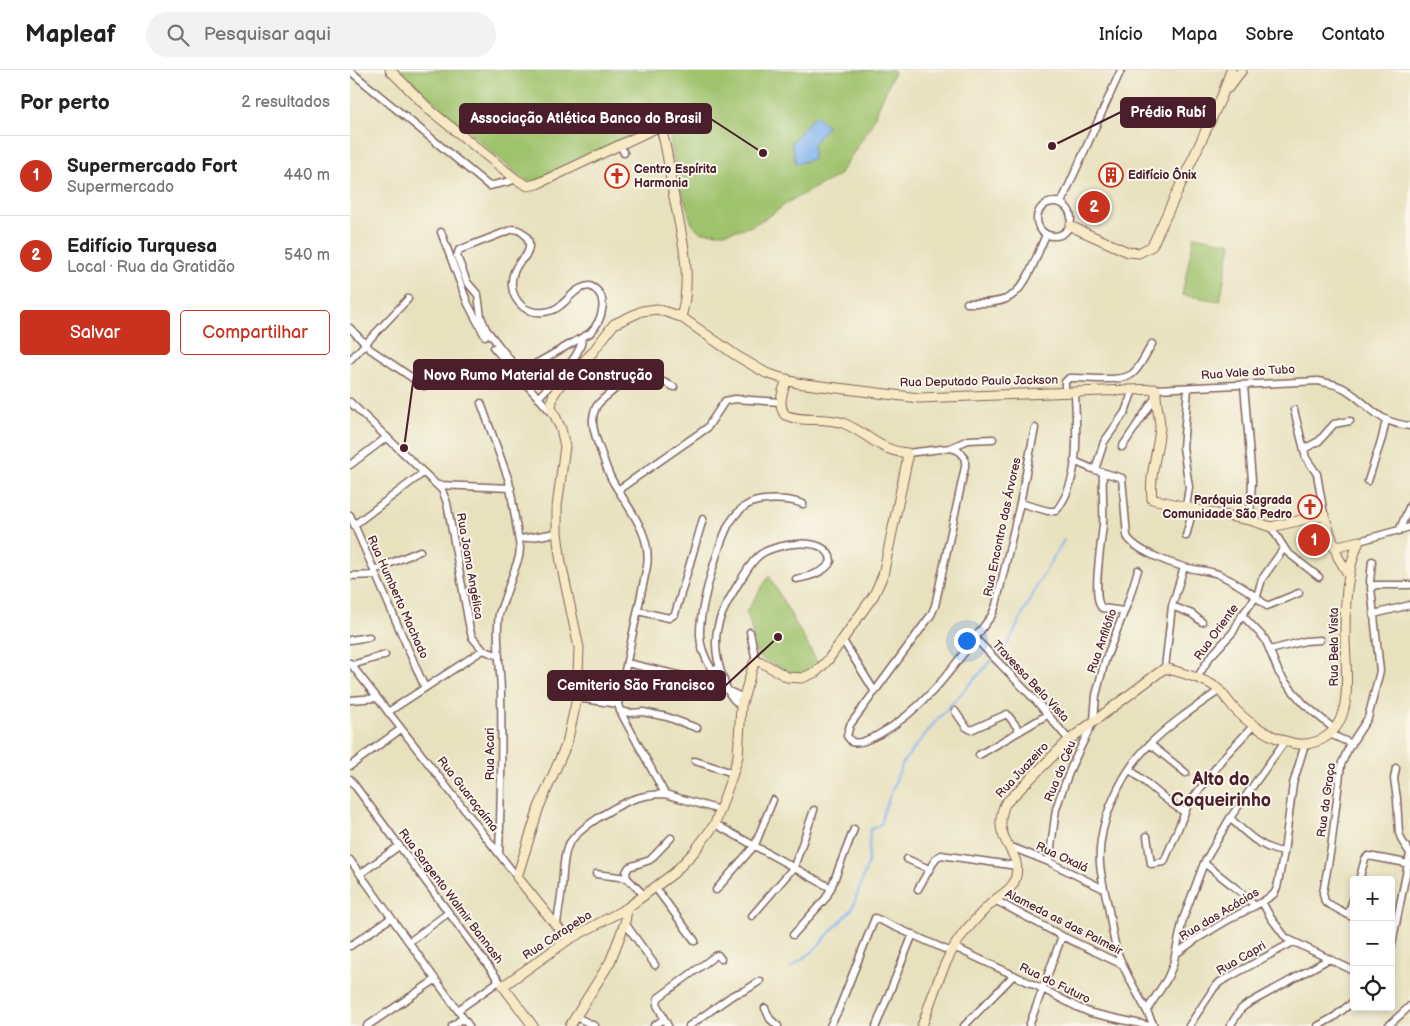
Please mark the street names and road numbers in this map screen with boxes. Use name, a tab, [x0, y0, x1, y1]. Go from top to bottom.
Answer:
street label: Rua Vale do Tubo	[1201, 362, 1296, 383]
street label: Rua Deputado Paulo Jackson	[900, 373, 1059, 390]
street label: Rua Encontro das Árvores	[978, 456, 1025, 598]
street label: Rua Joana Angélica	[453, 512, 486, 621]
street label: Rua Humberto Machado	[364, 533, 432, 661]
street label: Rua Oriente	[1191, 601, 1242, 663]
street label: Rua Anfilófio	[1084, 607, 1121, 675]
street label: Rua Bela Vista	[1327, 607, 1342, 687]
street label: Travessa Bela Vista	[989, 637, 1072, 725]
street label: Rua Acari	[483, 727, 498, 780]
street label: Rua do Céu	[1041, 738, 1080, 804]
street label: Rua Juazeiro	[993, 739, 1052, 801]
street label: Rua Guaraçaíma	[434, 754, 502, 835]
street label: Rua da Graça	[1314, 762, 1339, 838]
street label: Rua Sargento Walmir Bannash	[395, 826, 506, 967]
street label: Rua Oxalá	[1033, 839, 1090, 876]
street label: Rua das Acácias	[1177, 885, 1262, 944]
street label: Alameda as das Palmeir	[1002, 886, 1126, 959]
street label: Rua Carapeba	[520, 907, 595, 963]
street label: Rua Capri	[1214, 938, 1269, 979]
street label: Rua do Futuro	[1017, 960, 1093, 1007]

